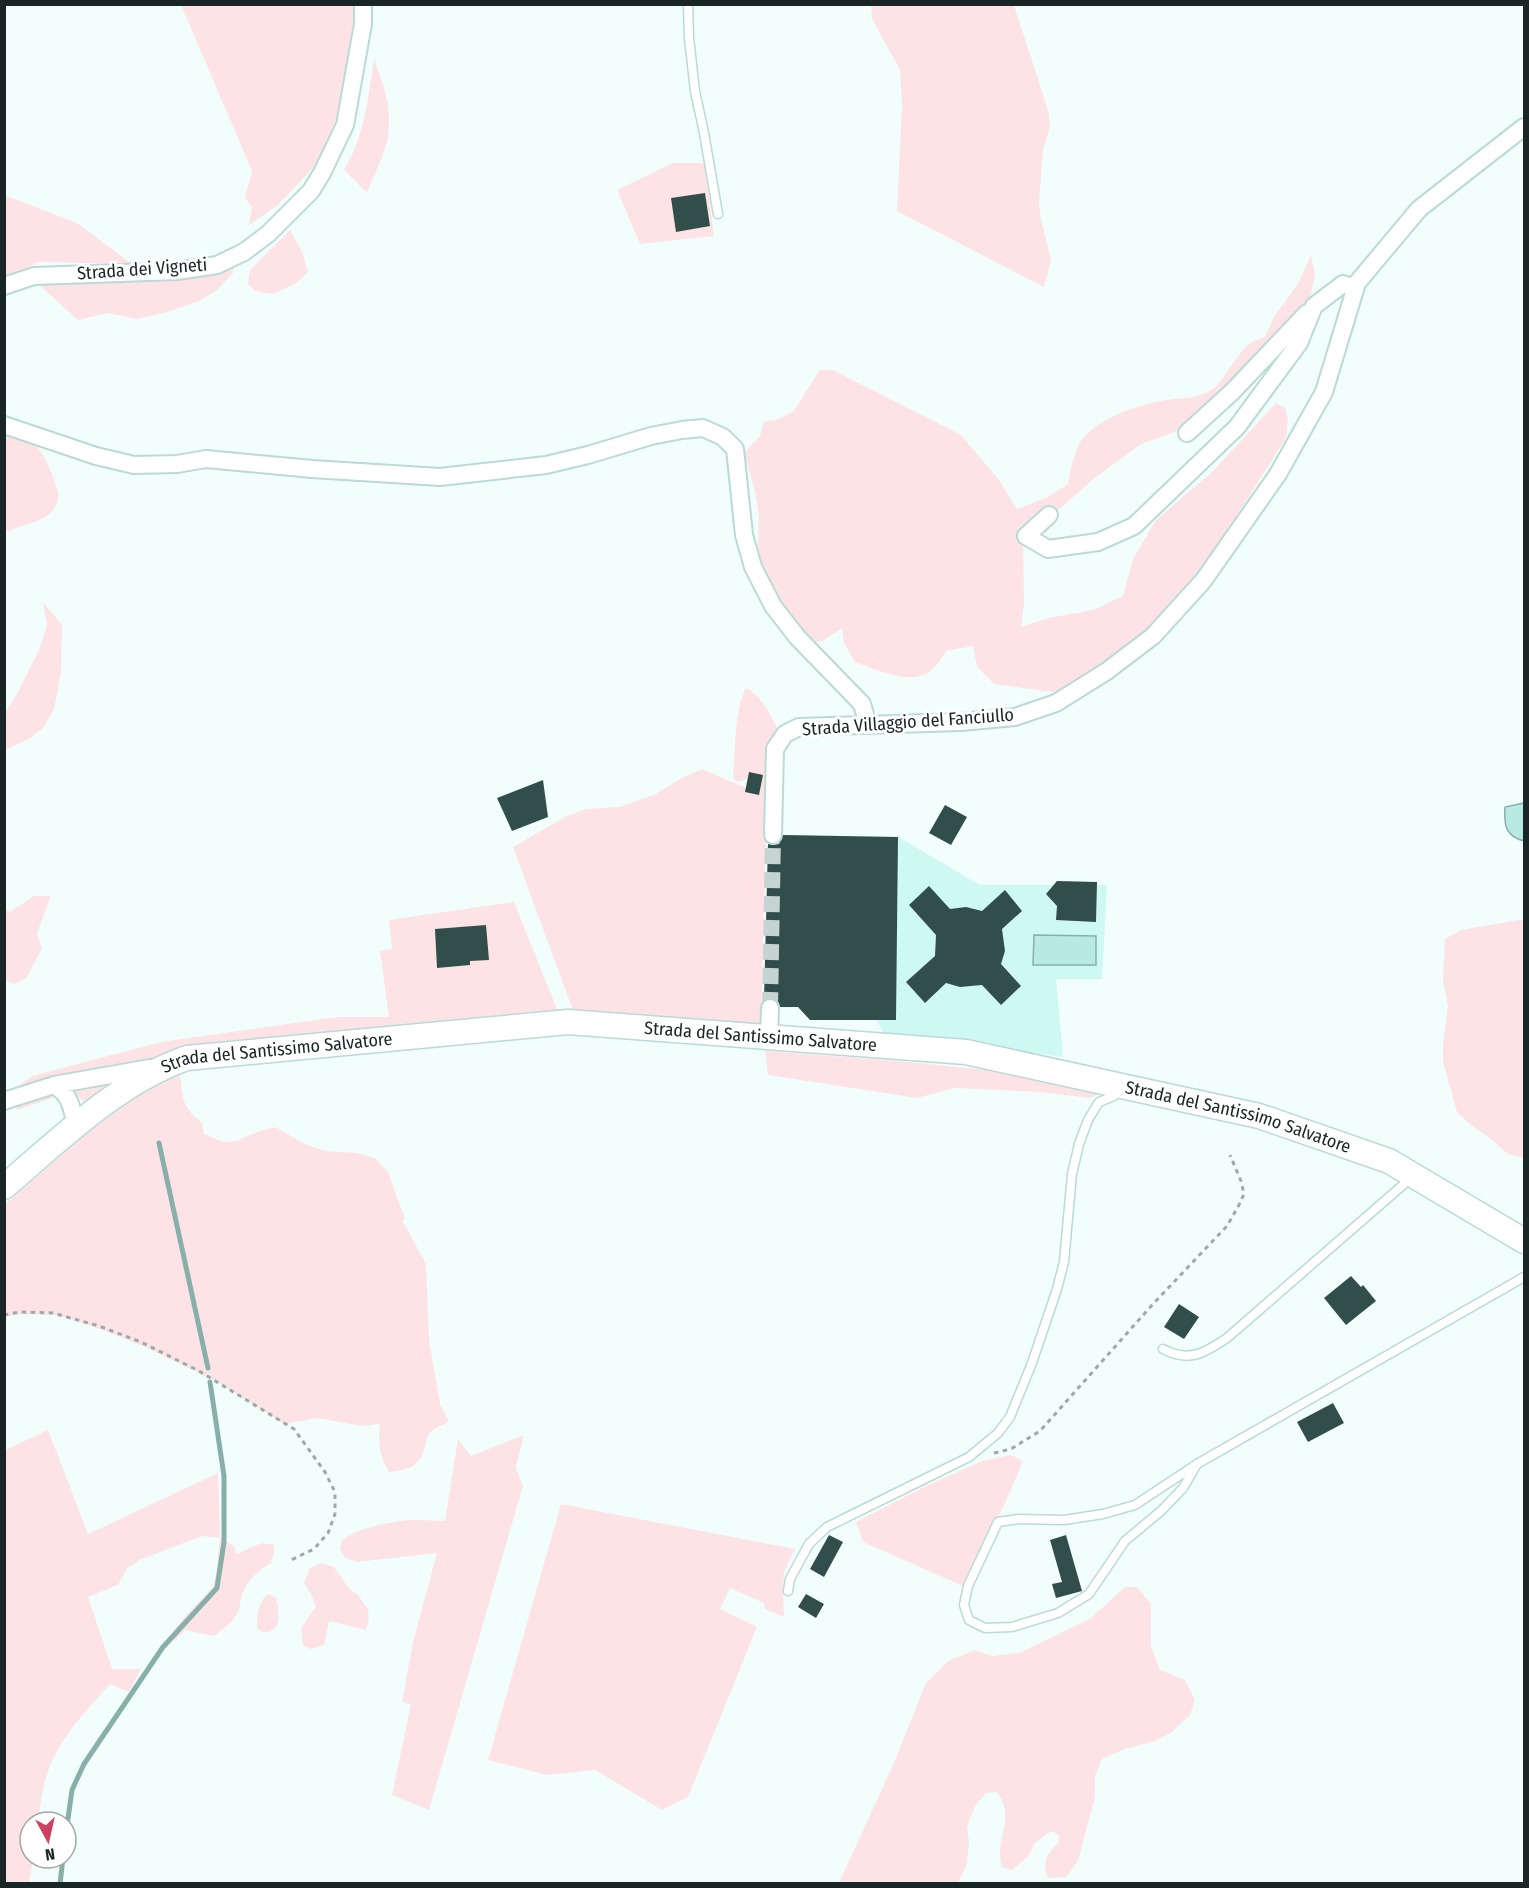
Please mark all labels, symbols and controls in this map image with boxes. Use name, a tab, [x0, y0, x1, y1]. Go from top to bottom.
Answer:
street label: Strada dei Vigneti	[76, 253, 208, 285]
street label: Strada Villaggio del Fanciullo	[801, 704, 1015, 740]
street label: Strada del Santissimo Salvatore	[643, 1017, 878, 1056]
street label: Strada del Santissimo Salvatore	[158, 1028, 394, 1078]
street label: Strada del Santissimo Salvatore	[1123, 1076, 1354, 1158]
north arrow	[18, 1810, 78, 1870]
text: N	[44, 1844, 56, 1864]

